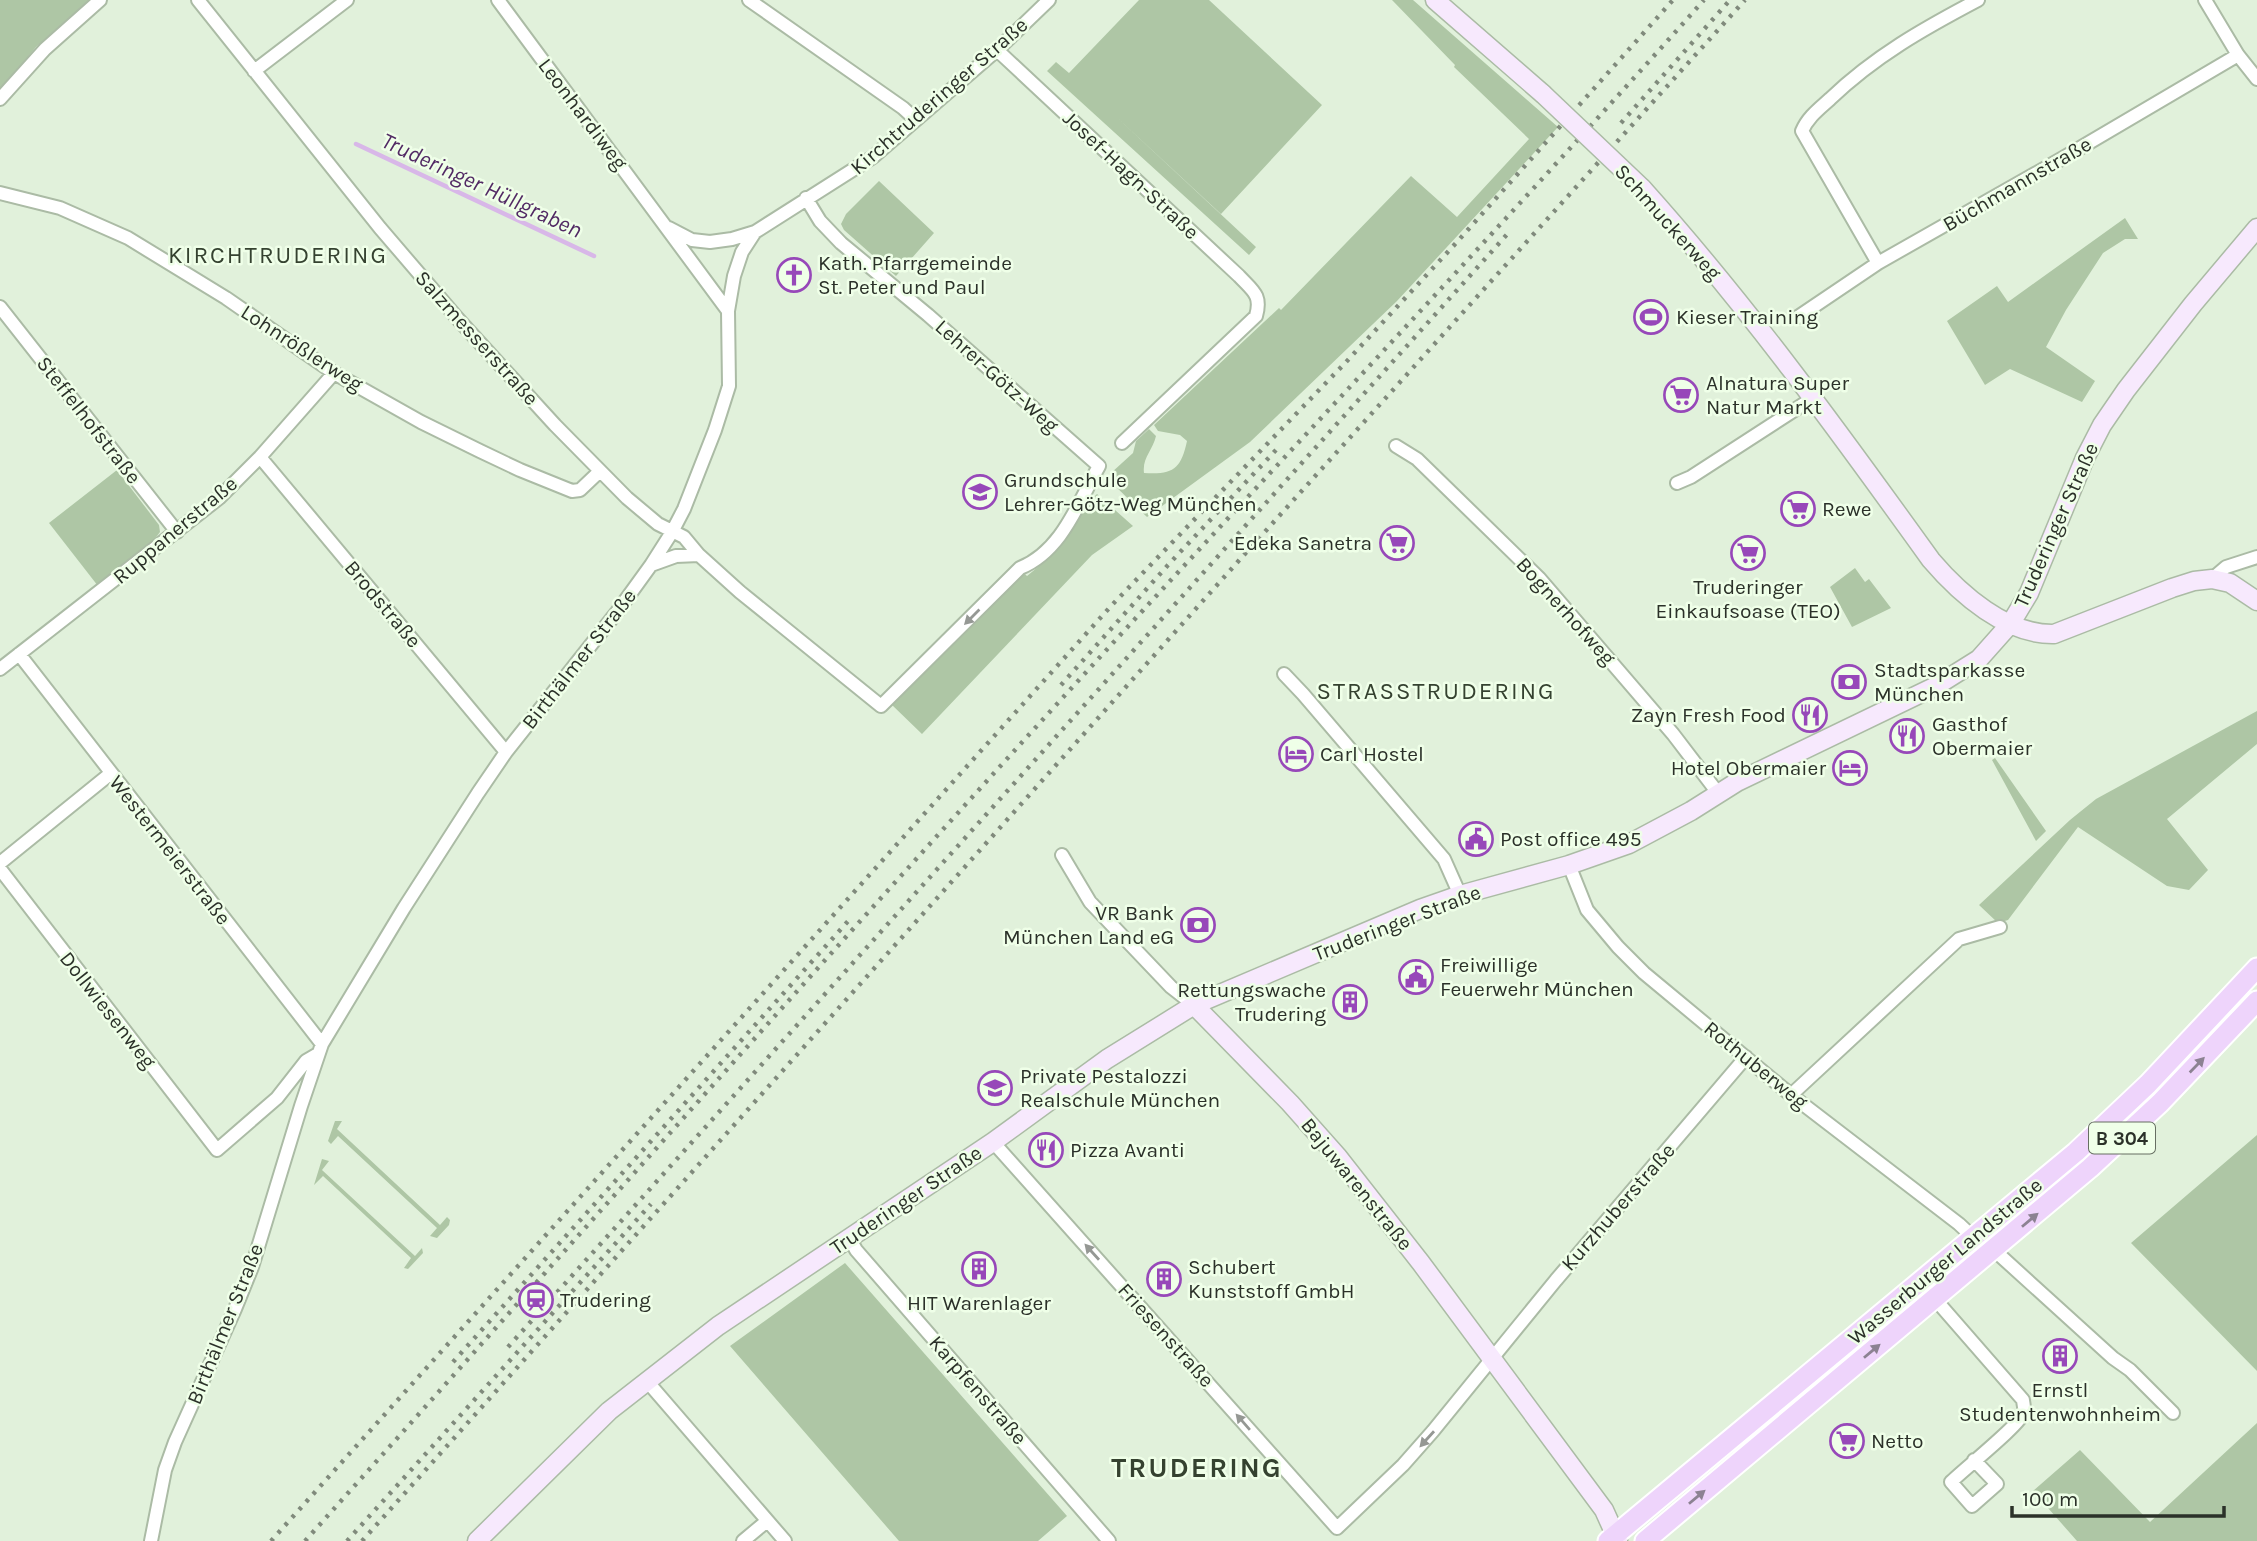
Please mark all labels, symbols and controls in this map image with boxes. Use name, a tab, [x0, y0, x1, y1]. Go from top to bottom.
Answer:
street label: Kirchtruderinger Straße	[846, 13, 1032, 179]
street label: Leonhardiweg	[533, 54, 633, 174]
street label: Josef-Hagn-Straße	[1058, 106, 1204, 244]
water label: Truderinger Hüllgraben	[377, 127, 586, 244]
street label: Büchmannstraße	[1938, 132, 2096, 236]
street label: Schmuckerweg	[1610, 159, 1726, 285]
district label: KIRCHTRUDERING	[168, 241, 388, 269]
place label: Kath. Pfarrgemeinde St. Peter und Paul	[818, 251, 1012, 299]
church icon: Kath. Pfarrgemeinde St. Peter und Paul	[775, 256, 813, 294]
street label: Salzmesserstraße	[410, 266, 544, 410]
sports icon: Kieser Training	[1632, 298, 1670, 336]
street label: Lohnrößlerweg	[236, 300, 368, 396]
place label: Kieser Training	[1676, 305, 1818, 329]
street label: Lehrer-Götz-Weg	[930, 314, 1064, 438]
street label: Steffelhofstraße	[32, 352, 146, 488]
place label: Alnatura Super Natur Markt	[1706, 371, 1849, 419]
supermarket icon: Alnatura Super Natur Markt	[1662, 376, 1700, 414]
street label: Truderinger Straße	[2009, 439, 2103, 611]
place label: Grundschule Lehrer-Götz-Weg München	[1004, 468, 1257, 516]
street label: Ruppanerstraße	[108, 471, 242, 589]
school or university icon: Grundschule Lehrer-Götz-Weg München	[961, 473, 999, 511]
supermarket icon: Rewe	[1779, 490, 1817, 528]
place label: Rewe	[1822, 497, 1872, 521]
supermarket icon: Edeka Sanetra	[1378, 524, 1416, 562]
place label: Edeka Sanetra	[1234, 531, 1372, 555]
supermarket icon: Truderinger Einkaufsoase (TEO)	[1729, 534, 1767, 572]
street label: Bognerhofweg	[1511, 552, 1621, 670]
street label: Brodstraße	[340, 556, 426, 652]
place label: Truderinger Einkaufsoase (TEO)	[1655, 575, 1841, 623]
street label: Birthälmer Straße	[517, 584, 641, 734]
one-way arrow	[963, 608, 980, 625]
place label: Stadtsparkasse München	[1874, 658, 2025, 706]
bank icon: Stadtsparkasse München	[1830, 663, 1868, 701]
district label: STRASSTRUDERING	[1316, 677, 1556, 705]
restaurant icon: Zayn Fresh Food	[1791, 696, 1829, 734]
place label: Zayn Fresh Food	[1631, 703, 1786, 727]
place label: Gasthof Obermaier	[1932, 712, 2033, 760]
restaurant icon: Gasthof Obermaier	[1888, 717, 1926, 755]
hotel icon: Carl Hostel	[1277, 735, 1315, 773]
place label: Carl Hostel	[1320, 742, 1424, 766]
hotel icon: Hotel Obermaier	[1831, 749, 1869, 787]
place label: Hotel Obermaier	[1671, 756, 1826, 780]
street label: Westermeierstraße	[104, 771, 236, 929]
public building icon: Post office 495	[1457, 820, 1495, 858]
place label: Post office 495	[1500, 827, 1642, 851]
street label: Truderinger Straße	[1310, 880, 1484, 966]
place label: VR Bank München Land eG	[1003, 901, 1174, 949]
bank icon: VR Bank München Land eG	[1179, 906, 1217, 944]
street label: Dollwiesenweg	[55, 947, 161, 1073]
place label: Freiwillige Feuerwehr München	[1440, 953, 1634, 1001]
public building icon: Freiwillige Feuerwehr München	[1397, 958, 1435, 996]
place label: Rettungswache Trudering	[1177, 978, 1326, 1026]
building icon: Rettungswache Trudering	[1331, 983, 1369, 1021]
street label: Rothuberweg	[1699, 1016, 1813, 1114]
one-way arrow	[2188, 1057, 2204, 1074]
place label: Private Pestalozzi Realschule München	[1020, 1064, 1220, 1112]
school or university icon: Private Pestalozzi Realschule München	[976, 1069, 1014, 1107]
street label: Bajuwarenstraße	[1296, 1113, 1418, 1255]
road number: B 304	[2089, 1122, 2155, 1154]
restaurant icon: Pizza Avanti	[1027, 1131, 1065, 1169]
place label: Pizza Avanti	[1070, 1138, 1185, 1162]
street label: Kurzhuberstraße	[1556, 1138, 1680, 1276]
street label: Truderinger Straße	[826, 1140, 986, 1260]
street label: Wasserburger Landstraße	[1843, 1173, 2047, 1349]
one-way arrow	[2020, 1212, 2038, 1227]
street label: Birthälmer Straße	[182, 1240, 268, 1408]
one-way arrow	[1084, 1243, 1100, 1261]
building icon: HIT Warenlager	[960, 1250, 998, 1288]
place label: Schubert Kunststoff GmbH	[1188, 1255, 1355, 1303]
building icon: Schubert Kunststoff GmbH	[1145, 1260, 1183, 1298]
street label: Friesenstraße	[1113, 1278, 1219, 1392]
station icon: Trudering	[517, 1281, 555, 1319]
place label: Trudering	[560, 1288, 651, 1312]
place label: HIT Warenlager	[907, 1291, 1051, 1315]
street label: Karpfenstraße	[924, 1331, 1032, 1449]
building icon: Ernstl Studentenwohnheim	[2041, 1337, 2079, 1375]
one-way arrow	[1863, 1344, 1880, 1359]
place label: Ernstl Studentenwohnheim	[1959, 1378, 2161, 1426]
one-way arrow	[1235, 1413, 1251, 1431]
supermarket icon: Netto	[1828, 1422, 1866, 1460]
place label: Netto	[1871, 1429, 1923, 1453]
one-way arrow	[1419, 1430, 1435, 1447]
district label: TRUDERING	[1111, 1451, 1283, 1484]
scale bar	[2012, 1474, 2224, 1518]
text: 100 m	[2022, 1487, 2079, 1511]
one-way arrow	[1688, 1489, 1706, 1505]

